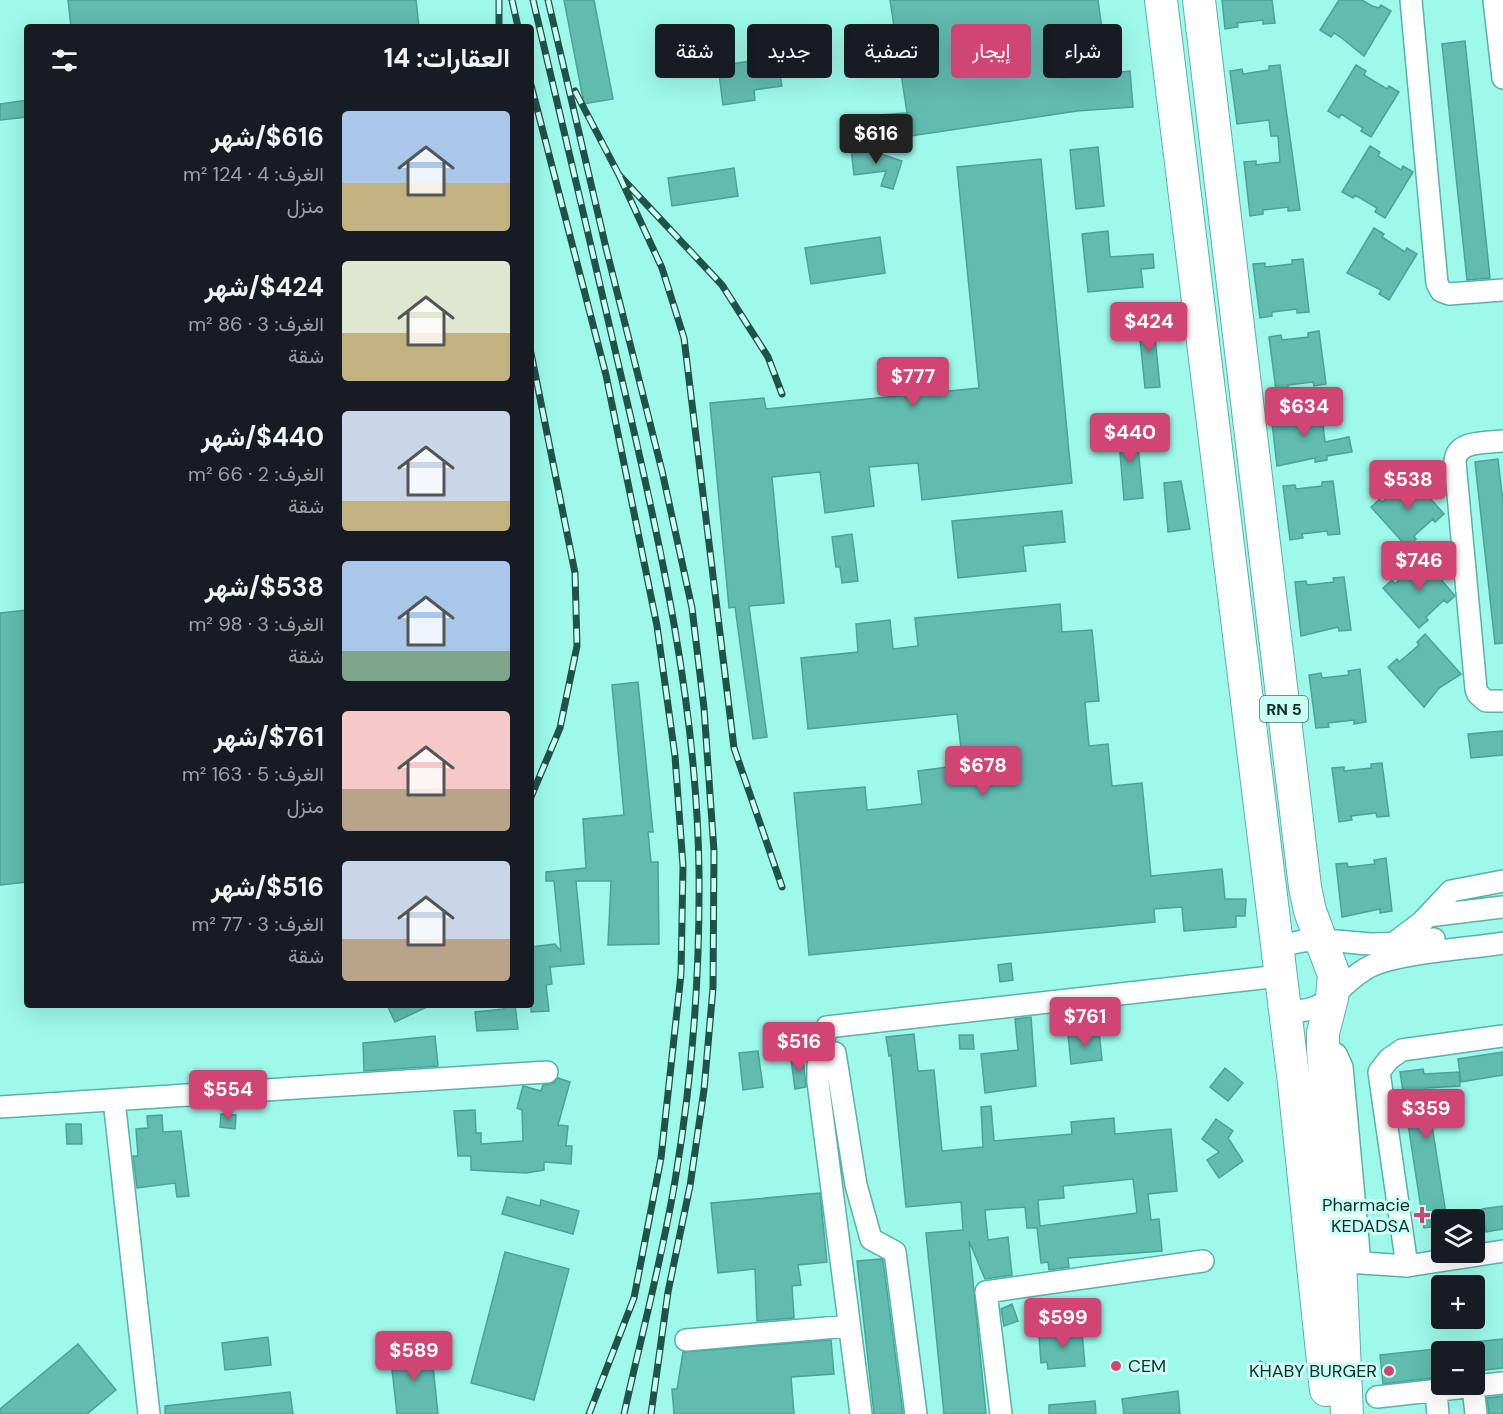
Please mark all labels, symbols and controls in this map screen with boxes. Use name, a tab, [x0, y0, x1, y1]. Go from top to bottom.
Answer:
chip: شقة	[655, 24, 735, 78]
chip: جديد	[747, 24, 832, 78]
chip: تصفية	[844, 24, 939, 78]
chip: إيجار	[951, 24, 1031, 78]
chip: شراء	[1043, 24, 1122, 78]
text: العقارات: 14	[384, 41, 510, 75]
icon: filters	[48, 44, 81, 77]
pin: $616	[840, 114, 912, 165]
text: $616/شهر	[211, 120, 324, 154]
text: $616	[854, 120, 898, 146]
icon: home	[390, 135, 462, 207]
text: الغرف: 4 · 124 m²	[183, 161, 324, 187]
text: منزل	[287, 193, 324, 219]
text: $424/شهر	[205, 270, 324, 304]
icon: home	[390, 285, 462, 357]
pin: $424	[1113, 302, 1185, 353]
text: $424	[1124, 308, 1174, 334]
text: الغرف: 3 · 86 m²	[188, 311, 324, 337]
text: شقة	[288, 343, 324, 369]
pin: $777	[877, 357, 949, 408]
text: $777	[891, 363, 935, 389]
pin: $634	[1268, 387, 1340, 438]
text: $634	[1279, 393, 1329, 419]
pin: $440	[1094, 413, 1166, 464]
text: $440	[1104, 419, 1156, 445]
text: $440/شهر	[201, 420, 324, 454]
icon: home	[390, 435, 462, 507]
pin: $538	[1372, 460, 1444, 511]
text: الغرف: 2 · 66 m²	[188, 461, 324, 487]
text: $538	[1383, 466, 1433, 492]
text: شقة	[288, 493, 324, 519]
pin: $746	[1383, 541, 1455, 592]
text: $746	[1395, 547, 1443, 573]
text: $538/شهر	[205, 570, 324, 604]
icon: home	[390, 585, 462, 657]
text: الغرف: 3 · 98 m²	[189, 611, 324, 637]
text: شقة	[288, 643, 324, 669]
road number: RN 5	[1260, 696, 1308, 722]
text: $761/شهر	[214, 720, 324, 754]
icon: home	[390, 735, 462, 807]
pin: $678	[947, 746, 1019, 797]
text: $678	[959, 752, 1007, 778]
text: الغرف: 5 · 163 m²	[182, 761, 324, 787]
text: منزل	[287, 793, 324, 819]
text: $516/شهر	[211, 870, 324, 904]
icon: home	[390, 885, 462, 957]
text: الغرف: 3 · 77 m²	[192, 911, 324, 937]
text: شقة	[288, 943, 324, 969]
pin: $761	[1049, 997, 1121, 1048]
text: $761	[1064, 1003, 1106, 1029]
pin: $516	[763, 1022, 835, 1073]
text: $516	[777, 1028, 821, 1054]
pin: $554	[192, 1070, 264, 1121]
text: $554	[203, 1076, 253, 1102]
pin: $359	[1390, 1089, 1462, 1140]
text: $359	[1402, 1095, 1450, 1121]
place label: Pharmacie KEDADSA	[1322, 1193, 1410, 1238]
marker: Pharmacie KEDADSA	[1415, 1208, 1429, 1222]
map controls	[1431, 1209, 1485, 1395]
button: layers	[1431, 1209, 1485, 1263]
button: +	[1431, 1275, 1485, 1329]
pin: $599	[1027, 1298, 1099, 1349]
text: $599	[1038, 1304, 1088, 1330]
pin: $589	[378, 1331, 450, 1382]
text: $589	[389, 1337, 439, 1363]
button: −	[1431, 1341, 1485, 1395]
place label: CEM	[1128, 1354, 1166, 1378]
marker: CEM	[1109, 1359, 1123, 1373]
place label: KHABY BURGER	[1249, 1359, 1377, 1383]
marker: KHABY BURGER	[1382, 1364, 1396, 1378]

